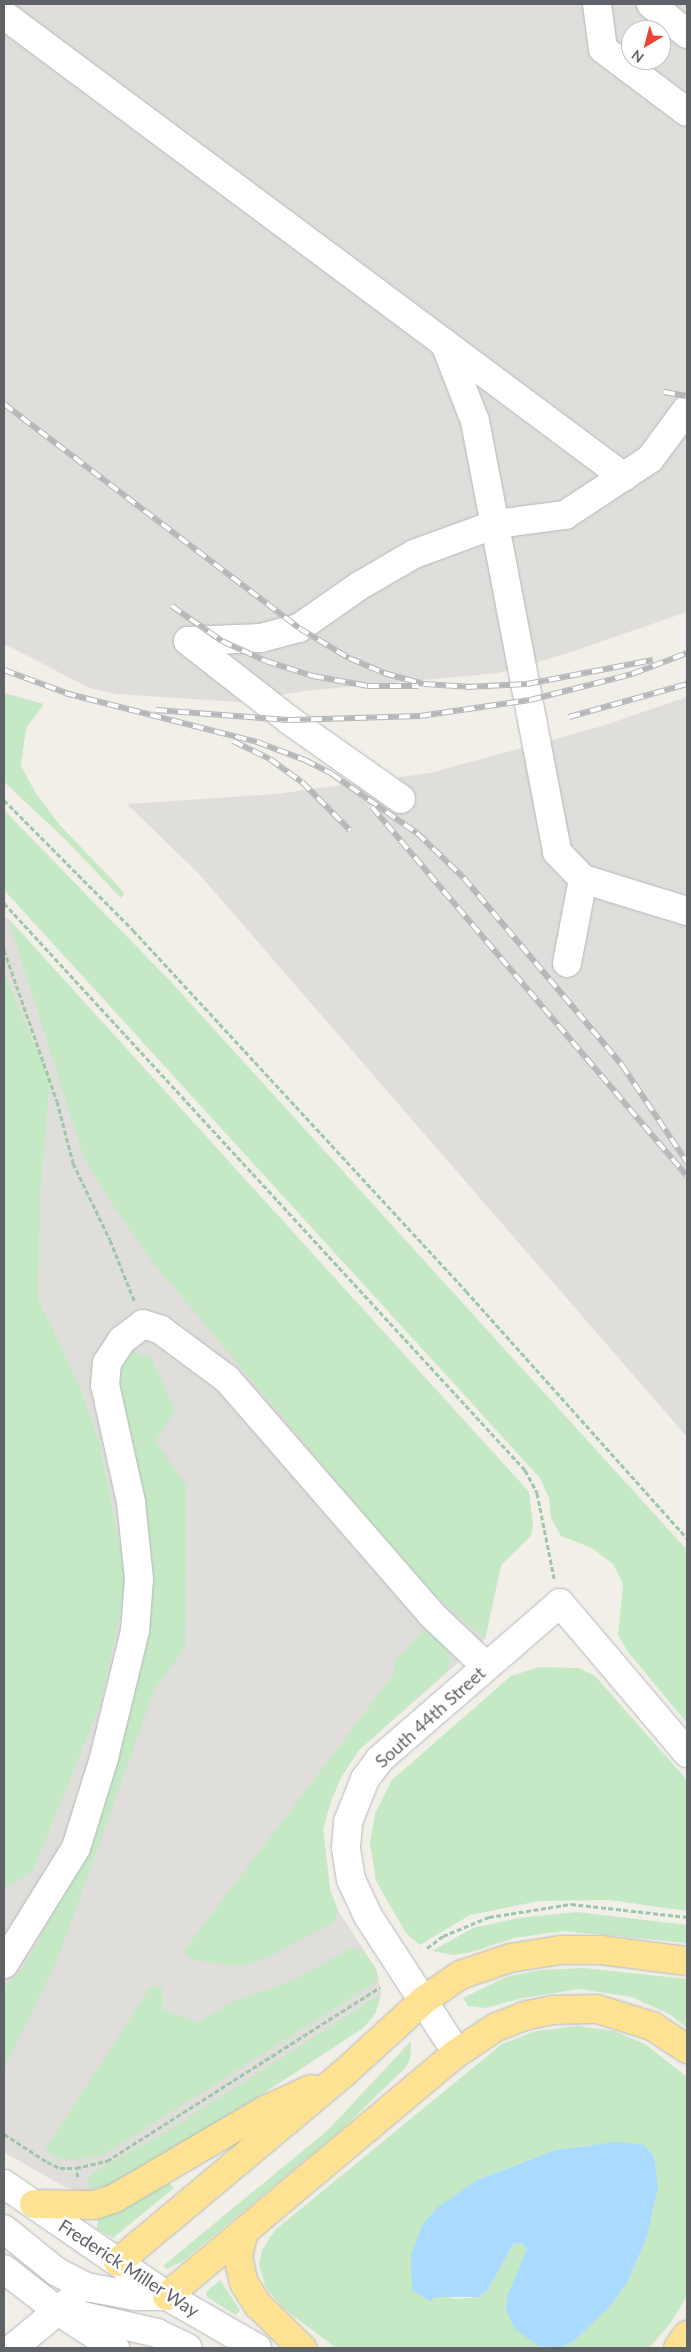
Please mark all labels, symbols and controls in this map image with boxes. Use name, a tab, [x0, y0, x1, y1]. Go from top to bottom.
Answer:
north arrow	[621, 20, 671, 70]
text: N	[628, 47, 647, 67]
street label: South 44th Street	[371, 1662, 489, 1772]
street label: Frederick Miller Way	[55, 2214, 203, 2322]

